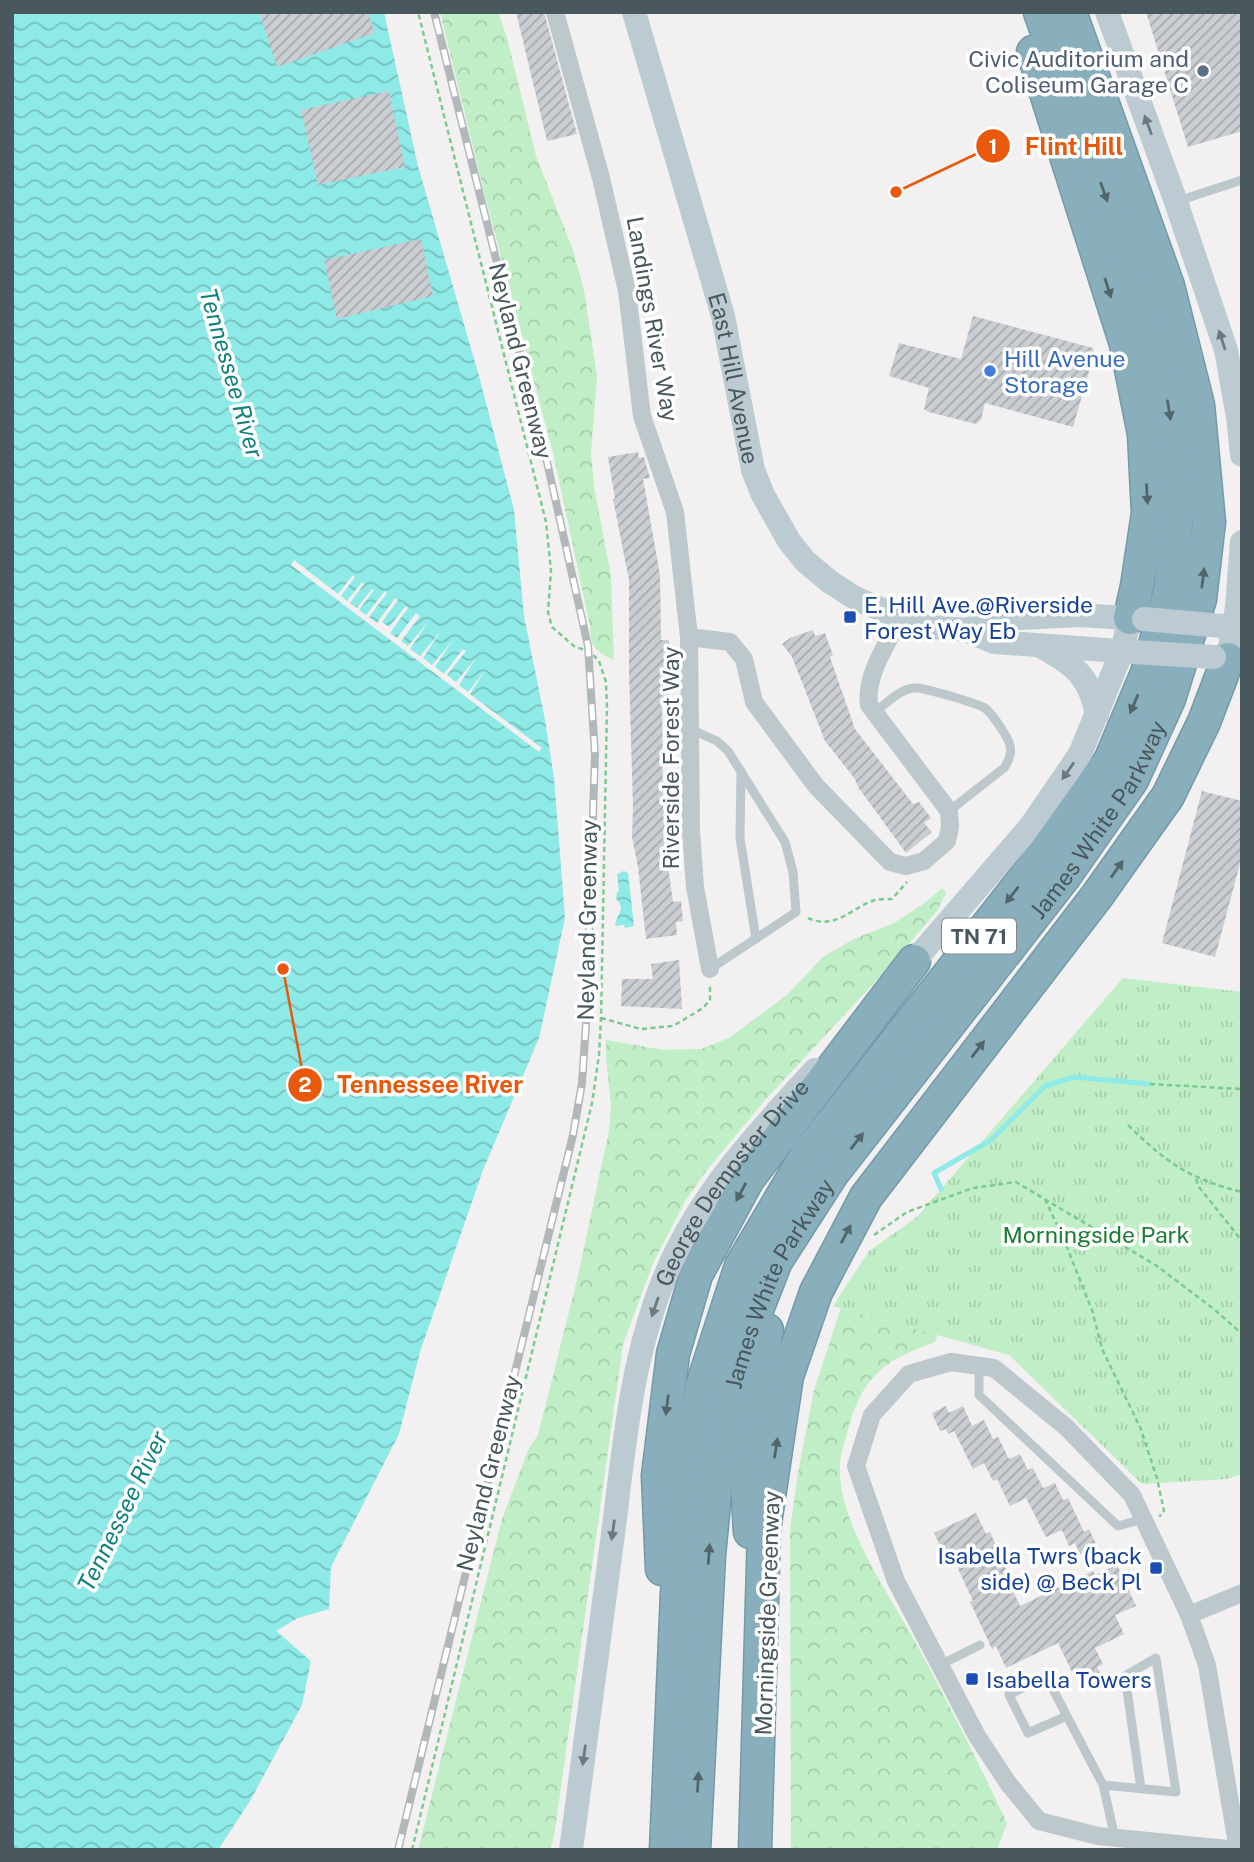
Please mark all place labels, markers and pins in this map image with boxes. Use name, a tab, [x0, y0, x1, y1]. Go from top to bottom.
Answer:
place label: Civic Auditorium and Coliseum Garage C	[968, 45, 1189, 98]
marker: Civic Auditorium and Coliseum Garage C	[1195, 63, 1211, 79]
callout: Flint Hill	[976, 124, 1137, 169]
place label: Hill Avenue Storage	[1004, 345, 1126, 398]
marker: Hill Avenue Storage	[982, 363, 998, 379]
place label: E. Hill Ave.@Riverside Forest Way Eb	[864, 591, 1093, 644]
marker: E. Hill Ave.@Riverside Forest Way Eb	[842, 609, 858, 625]
callout: Tennessee River	[288, 1062, 537, 1107]
place label: Isabella Twrs (back side) @ Beck Pl	[937, 1542, 1142, 1595]
marker: Isabella Twrs (back side) @ Beck Pl	[1148, 1560, 1164, 1576]
place label: Isabella Towers	[986, 1666, 1152, 1693]
marker: Isabella Towers	[964, 1671, 980, 1687]

